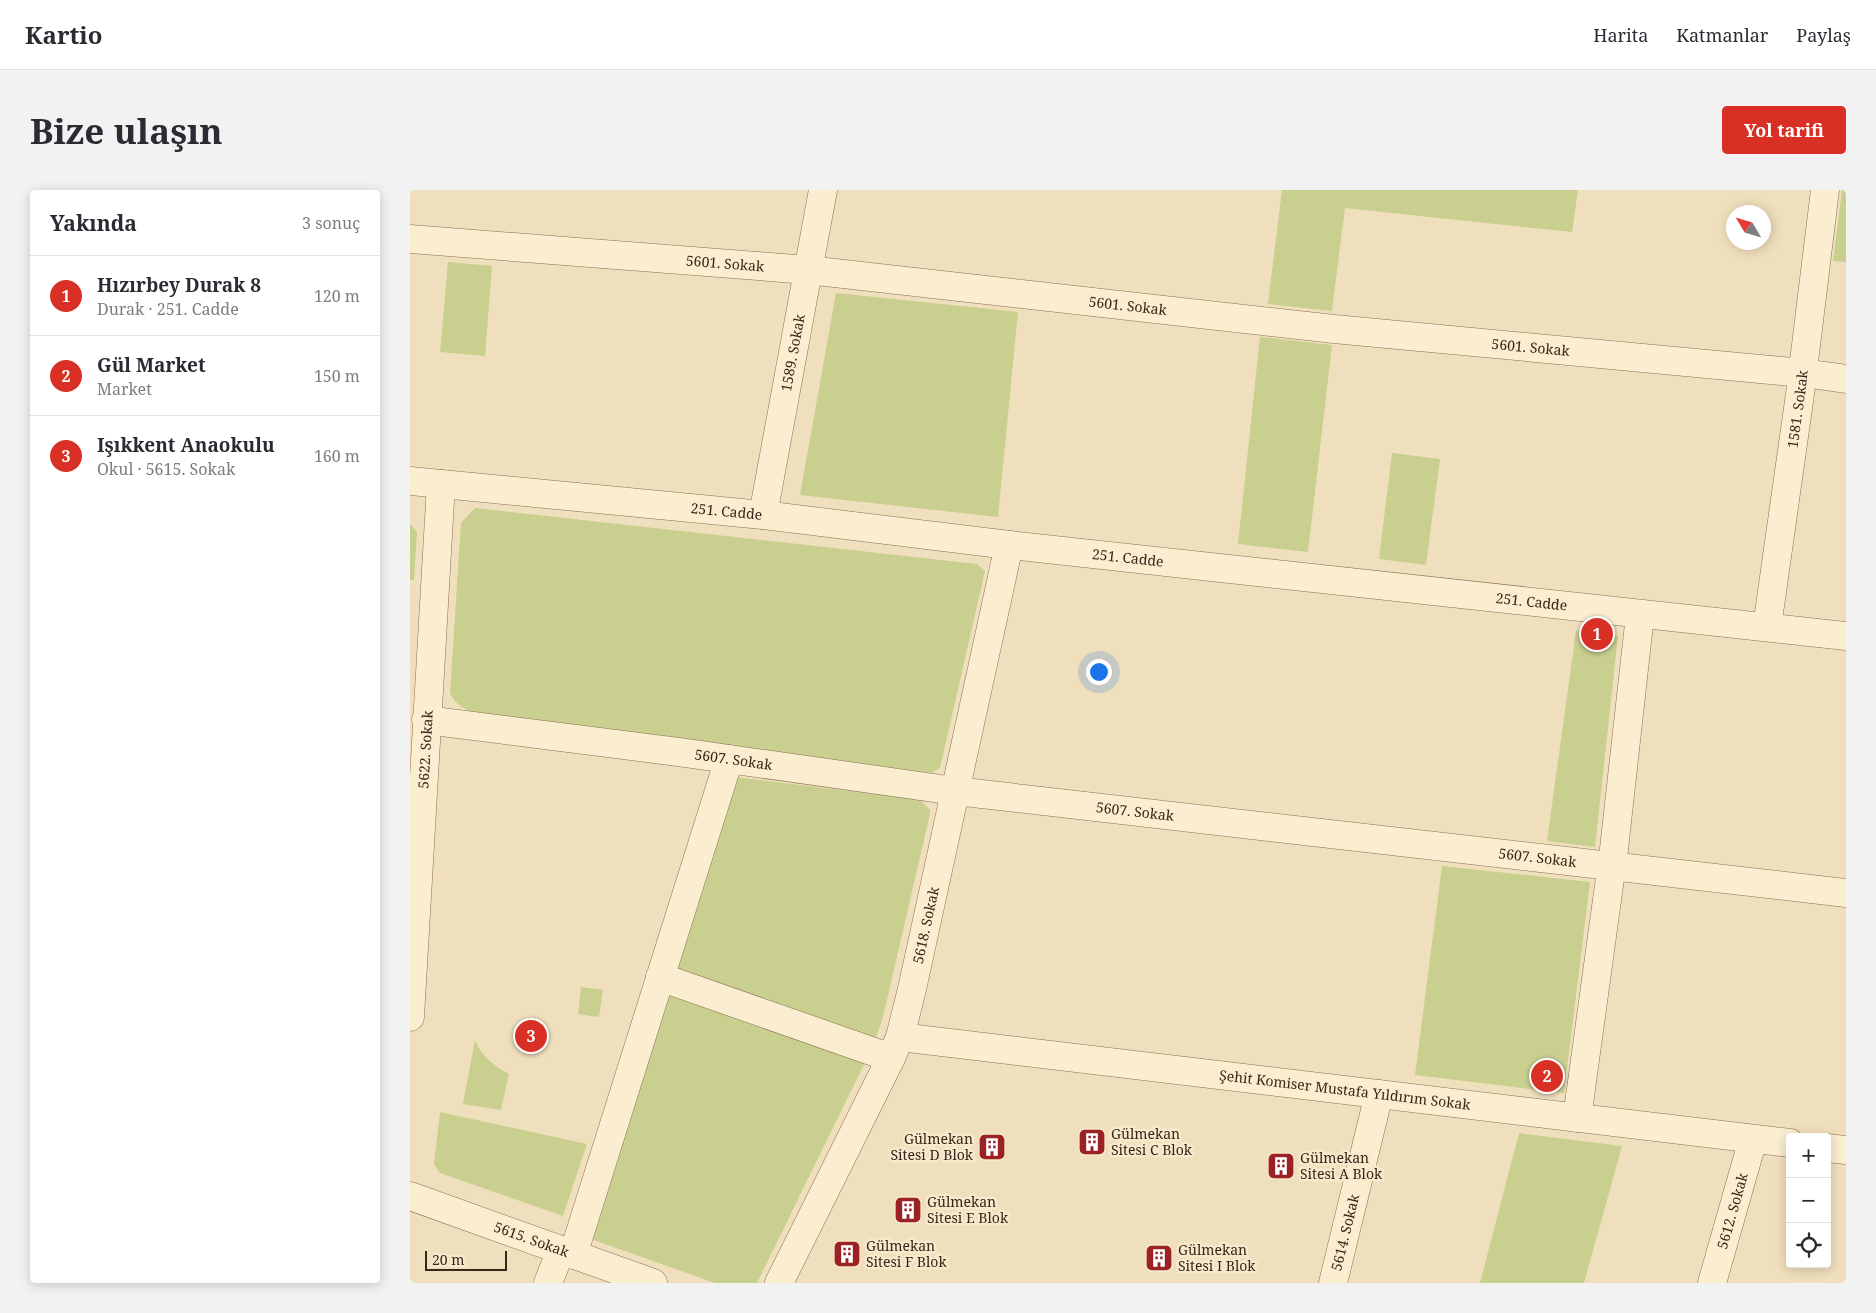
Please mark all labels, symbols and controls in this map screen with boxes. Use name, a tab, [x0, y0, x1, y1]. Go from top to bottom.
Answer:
text: Kartio	[25, 18, 102, 51]
text: Harita	[1593, 23, 1648, 47]
text: Katmanlar	[1676, 23, 1768, 47]
text: Paylaş	[1796, 23, 1851, 47]
button: Yol tarifi	[1722, 106, 1846, 154]
text: Bize ulaşın	[30, 107, 223, 154]
north arrow	[1726, 205, 1771, 250]
text: Yakında	[50, 209, 137, 237]
text: 3 sonuç	[302, 212, 360, 234]
street label: 5601. Sokak	[685, 251, 766, 276]
text: Hızırbey Durak 8	[97, 272, 261, 298]
text: 1	[61, 285, 71, 307]
text: 120 m	[314, 285, 360, 307]
street label: 5601. Sokak	[1088, 292, 1169, 319]
text: Durak · 251. Cadde	[97, 298, 239, 320]
street label: 1589. Sokak	[776, 312, 809, 393]
street label: 5601. Sokak	[1491, 334, 1571, 360]
text: Gül Market	[97, 352, 206, 378]
text: 2	[61, 365, 71, 387]
text: 150 m	[314, 365, 360, 387]
street label: 1581. Sokak	[1782, 368, 1812, 449]
text: Market	[97, 378, 152, 400]
text: Işıkkent Anaokulu	[97, 432, 275, 458]
text: 3	[61, 445, 71, 467]
text: 160 m	[314, 445, 360, 467]
text: Okul · 5615. Sokak	[97, 458, 235, 480]
street label: 251. Cadde	[690, 498, 763, 524]
street label: 251. Cadde	[1091, 544, 1165, 571]
street label: 251. Cadde	[1495, 588, 1568, 615]
pin: 1	[1581, 615, 1613, 653]
your location	[1086, 659, 1112, 685]
street label: 5622. Sokak	[413, 709, 437, 789]
street label: 5607. Sokak	[693, 744, 774, 774]
street label: 5607. Sokak	[1095, 797, 1176, 825]
street label: 5607. Sokak	[1497, 843, 1578, 871]
street label: 5618. Sokak	[908, 884, 943, 965]
pin: 3	[515, 1017, 547, 1055]
pin: 2	[1531, 1057, 1563, 1095]
street label: Şehit Komiser Mustafa Yıldırım Sokak	[1218, 1065, 1472, 1114]
place label: Gülmekan Sitesi C Blok	[1111, 1124, 1193, 1159]
building icon: Gülmekan Sitesi C Blok	[1077, 1127, 1107, 1157]
place label: Gülmekan Sitesi D Blok	[890, 1129, 974, 1164]
building icon: Gülmekan Sitesi D Blok	[977, 1132, 1007, 1162]
map controls	[1786, 1133, 1831, 1268]
button: +	[1786, 1133, 1831, 1178]
place label: Gülmekan Sitesi A Blok	[1300, 1148, 1383, 1183]
building icon: Gülmekan Sitesi A Blok	[1266, 1151, 1296, 1181]
street label: 5612. Sokak	[1712, 1170, 1752, 1251]
button: −	[1786, 1178, 1831, 1223]
street label: 5614. Sokak	[1326, 1191, 1364, 1273]
place label: Gülmekan Sitesi E Blok	[927, 1192, 1009, 1227]
building icon: Gülmekan Sitesi E Blok	[893, 1195, 923, 1225]
street label: 5615. Sokak	[491, 1217, 573, 1261]
button: locate	[1786, 1223, 1831, 1268]
place label: Gülmekan Sitesi F Blok	[866, 1236, 947, 1271]
building icon: Gülmekan Sitesi F Blok	[832, 1239, 862, 1269]
place label: Gülmekan Sitesi I Blok	[1178, 1240, 1256, 1275]
building icon: Gülmekan Sitesi I Blok	[1144, 1243, 1174, 1273]
scale bar	[425, 1248, 508, 1271]
text: 20 m	[432, 1250, 465, 1269]

